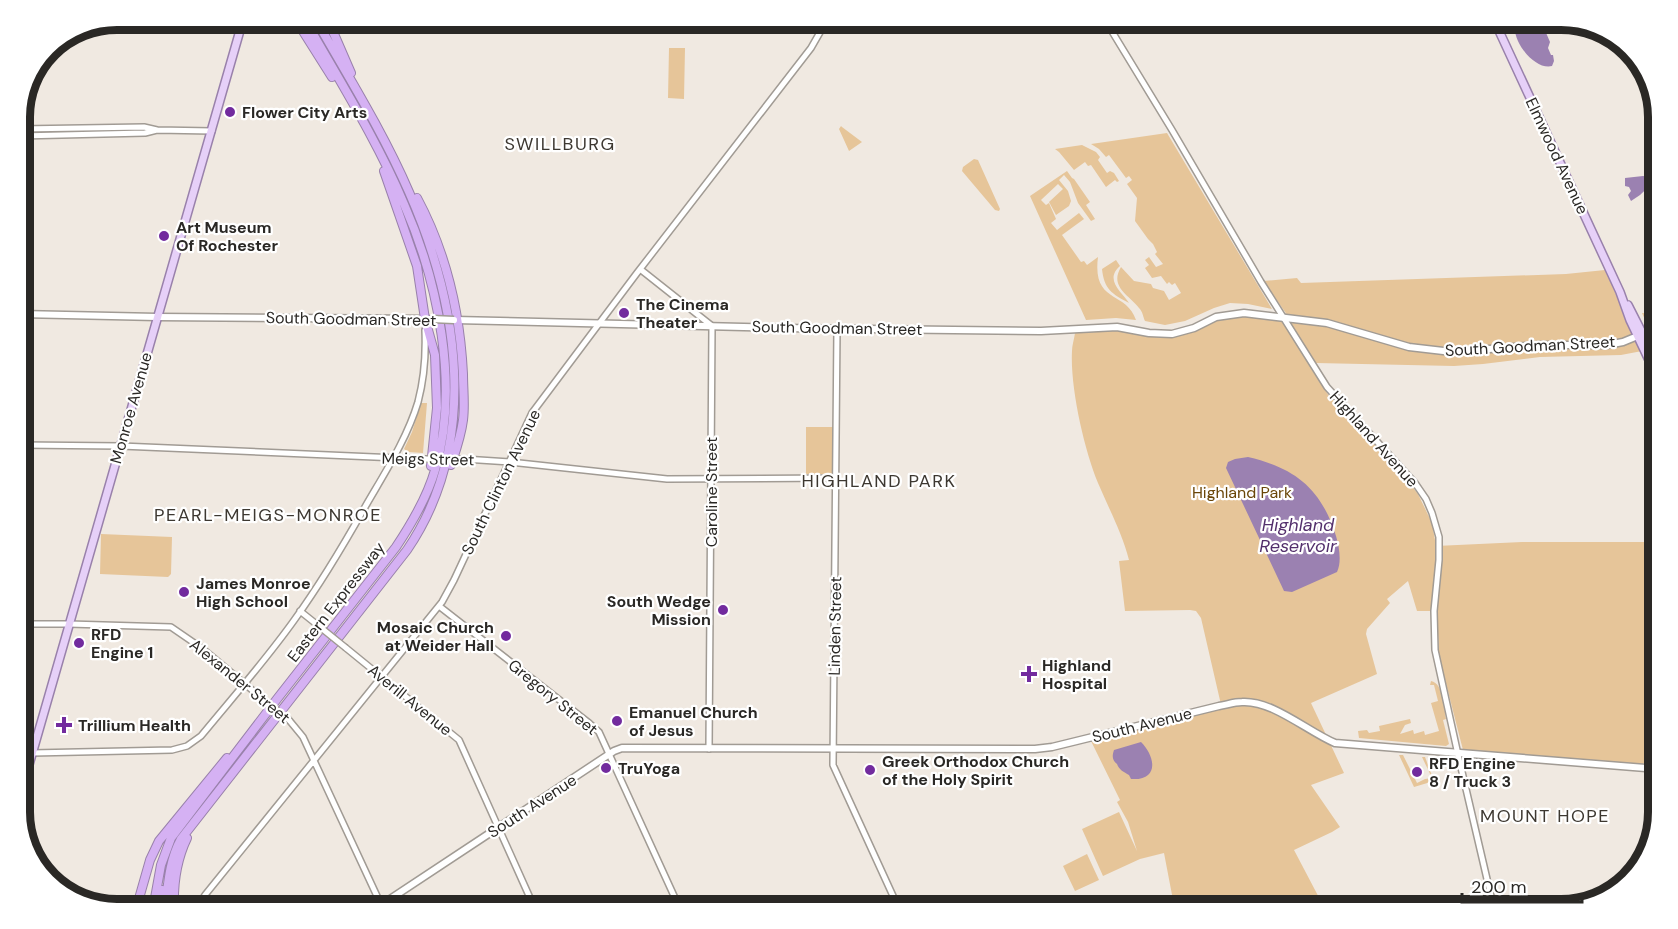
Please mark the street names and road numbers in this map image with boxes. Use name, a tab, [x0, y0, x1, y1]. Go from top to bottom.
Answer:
street label: Elmwood Avenue	[1521, 94, 1593, 218]
street label: South Goodman Street	[266, 307, 436, 331]
street label: South Goodman Street	[752, 316, 922, 340]
street label: South Goodman Street	[1444, 331, 1616, 361]
street label: Monroe Avenue	[105, 350, 157, 466]
street label: Highland Avenue	[1325, 386, 1423, 492]
street label: South Clinton Avenue	[457, 406, 545, 558]
street label: Caroline Street	[701, 437, 722, 547]
street label: Meigs Street	[381, 448, 475, 470]
street label: Eastern Expressway	[283, 538, 389, 666]
street label: Linden Street	[824, 576, 846, 676]
street label: Alexander Street	[185, 634, 295, 728]
street label: Gregory Street	[504, 654, 602, 740]
street label: Averill Avenue	[364, 660, 456, 740]
street label: South Avenue	[1090, 702, 1194, 748]
street label: South Avenue	[483, 769, 581, 843]

